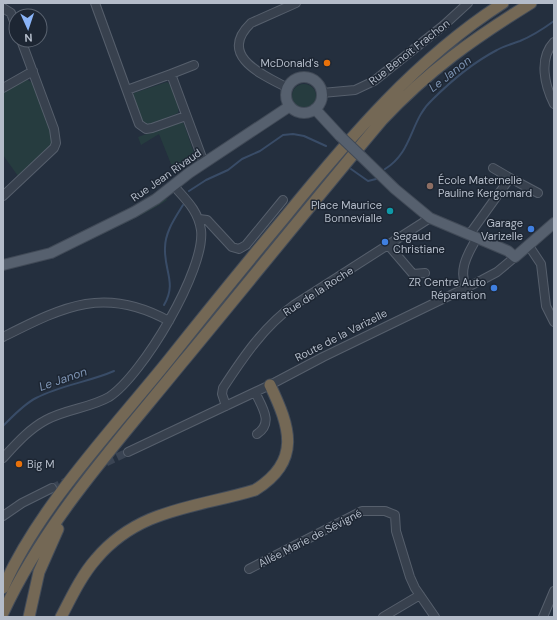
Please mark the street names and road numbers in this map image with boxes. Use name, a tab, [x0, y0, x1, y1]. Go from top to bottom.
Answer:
street label: Rue Benoît Frachon	[366, 16, 452, 88]
street label: Rue Jean Rivaud	[128, 145, 204, 205]
street label: Rue de la Roche	[280, 263, 356, 319]
street label: Route de la Varizelle	[293, 306, 389, 364]
street label: Allée Marie de Sévigné	[256, 506, 364, 570]

